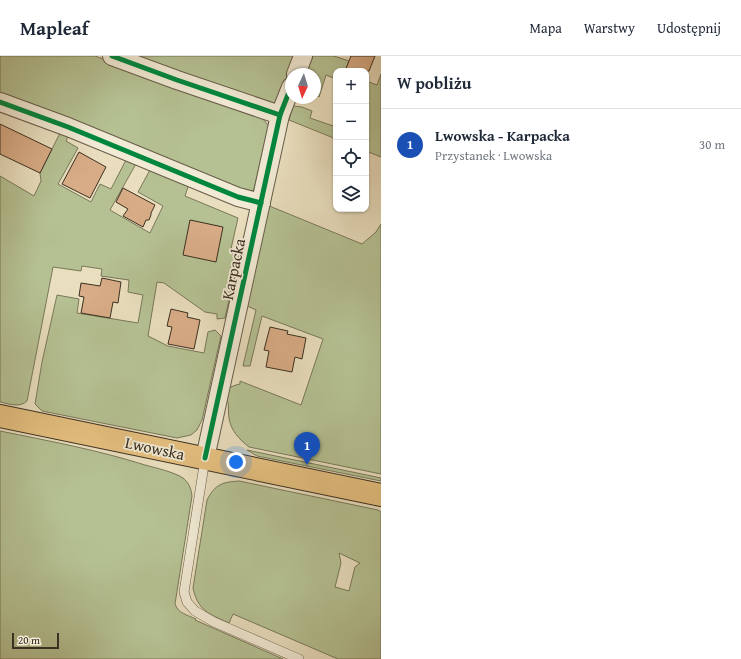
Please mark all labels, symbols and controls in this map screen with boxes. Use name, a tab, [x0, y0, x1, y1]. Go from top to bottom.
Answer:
text: Mapleaf	[20, 14, 89, 42]
text: Mapa	[530, 18, 562, 38]
text: Warstwy	[584, 18, 635, 38]
text: Udostępnij	[657, 18, 721, 38]
north arrow	[285, 68, 321, 104]
map controls	[333, 68, 369, 212]
button: +	[333, 68, 369, 104]
text: W pobliżu	[397, 70, 472, 95]
button: −	[333, 104, 369, 140]
text: Lwowska - Karpacka	[435, 125, 570, 146]
text: 1	[407, 135, 413, 154]
text: 30 m	[699, 135, 725, 154]
button: locate	[333, 140, 369, 176]
text: Przystanek · Lwowska	[435, 146, 552, 165]
button: layers	[333, 176, 369, 212]
street label: Karpacka	[215, 236, 251, 302]
street label: Lwowska	[123, 430, 187, 466]
pin: 1	[294, 432, 320, 465]
your location	[226, 452, 246, 472]
scale bar	[12, 631, 59, 650]
text: 20 m	[18, 632, 40, 648]

